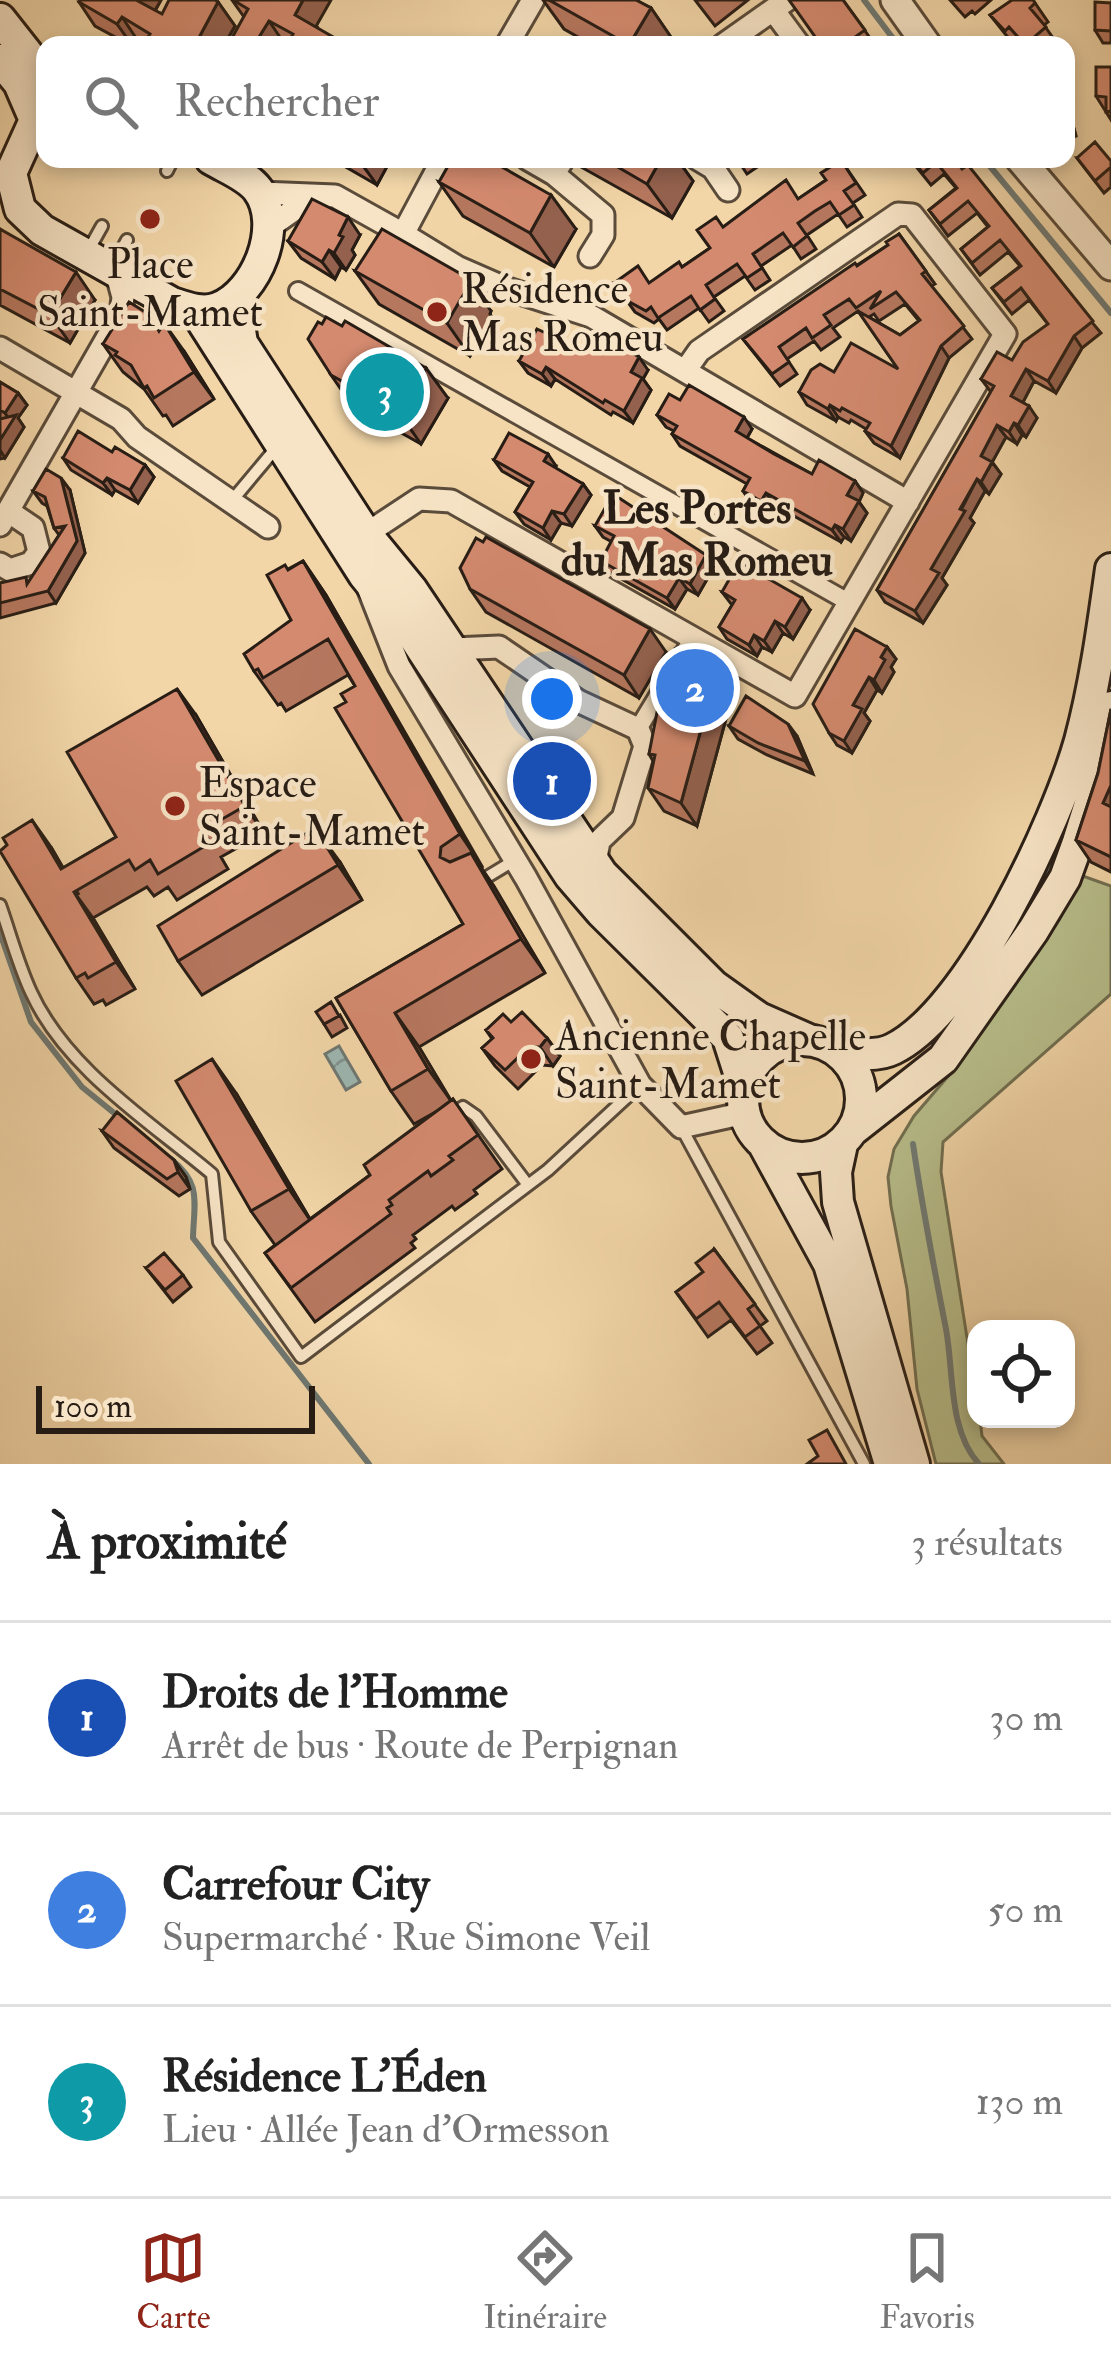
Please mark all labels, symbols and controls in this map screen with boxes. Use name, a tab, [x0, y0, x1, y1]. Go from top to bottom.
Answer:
search box	[36, 36, 1075, 168]
icon: search	[78, 69, 144, 135]
text: Rechercher	[174, 74, 379, 130]
marker: Place Saint-Mamet	[137, 206, 163, 232]
place label: Place Saint-Mamet	[37, 239, 263, 339]
place label: Résidence Mas Romeu	[461, 264, 663, 364]
marker: Résidence Mas Romeu	[424, 299, 450, 325]
pin: 3	[346, 347, 424, 437]
district label: Les Portes du Mas Romeu	[561, 481, 834, 589]
pin: 2	[656, 643, 734, 733]
your location	[522, 669, 582, 729]
pin: 1	[513, 736, 591, 826]
place label: Espace Saint-Mamet	[199, 758, 425, 858]
marker: Espace Saint-Mamet	[162, 793, 188, 819]
place label: Ancienne Chapelle Saint-Mamet	[554, 1011, 866, 1111]
marker: Ancienne Chapelle Saint-Mamet	[518, 1046, 544, 1072]
map controls	[967, 1320, 1075, 1428]
button: locate	[967, 1320, 1075, 1428]
scale bar	[36, 1380, 315, 1433]
text: 100 m	[54, 1386, 132, 1427]
text: À proximité	[48, 1510, 287, 1574]
text: 3 résultats	[911, 1518, 1063, 1567]
text: Droits de l'Homme	[162, 1665, 508, 1721]
text: 1	[80, 1693, 94, 1742]
text: 30 m	[990, 1693, 1063, 1742]
text: Arrêt de bus · Route de Perpignan	[162, 1721, 678, 1770]
text: Carrefour City	[162, 1857, 430, 1913]
text: 2	[77, 1885, 97, 1934]
text: 50 m	[988, 1885, 1063, 1934]
text: Supermarché · Rue Simone Veil	[162, 1913, 650, 1962]
text: Résidence L'Éden	[162, 2049, 487, 2105]
text: 3	[80, 2077, 94, 2126]
text: 130 m	[976, 2077, 1063, 2126]
text: Lieu · Allée Jean d'Ormesson	[162, 2105, 610, 2154]
tab: Carte	[136, 2225, 211, 2338]
tab: Itinéraire	[483, 2225, 607, 2338]
tab: Favoris	[880, 2225, 975, 2338]

